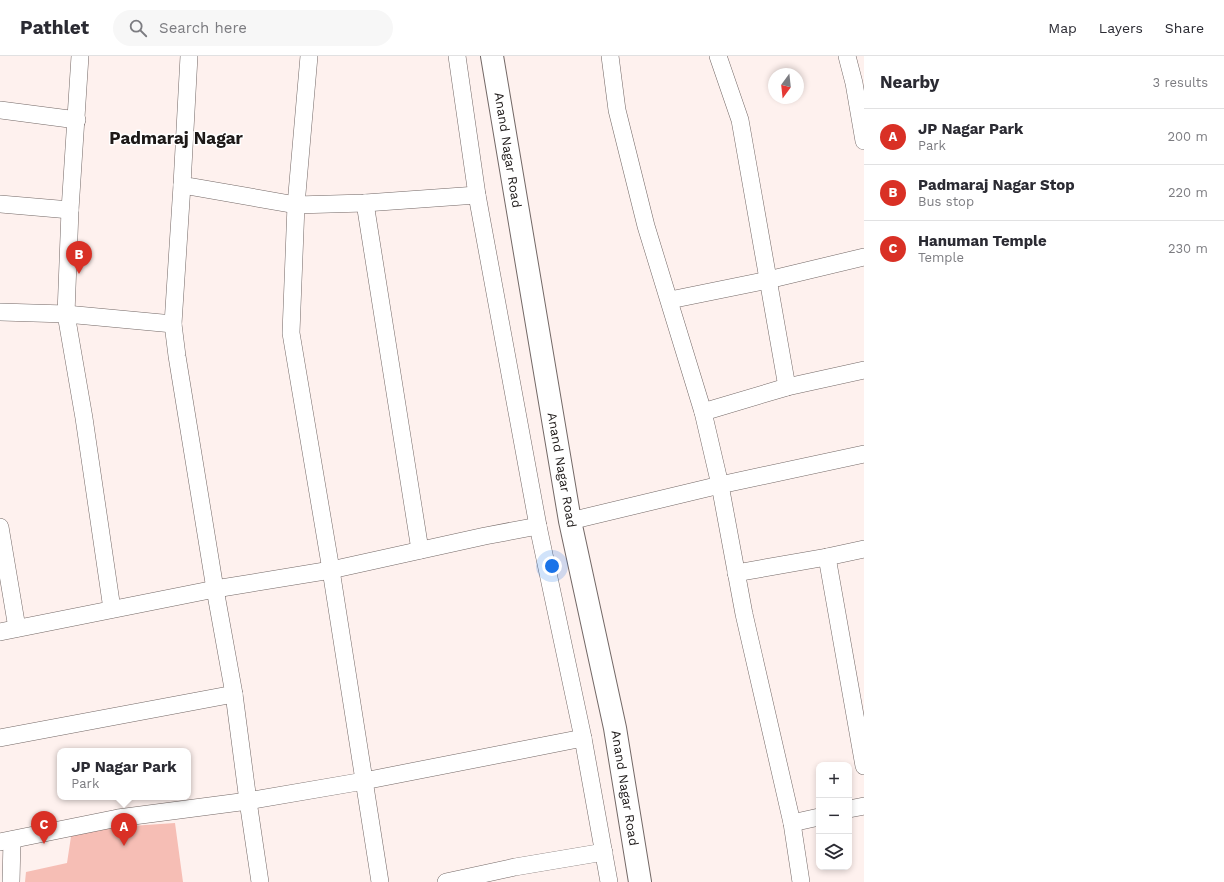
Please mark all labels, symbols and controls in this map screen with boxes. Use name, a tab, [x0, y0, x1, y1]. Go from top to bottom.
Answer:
search box	[113, 10, 393, 46]
text: Pathlet	[20, 16, 89, 39]
icon: search	[127, 17, 149, 39]
text: Search here	[159, 19, 247, 37]
text: Map	[1048, 20, 1077, 36]
text: Layers	[1099, 20, 1143, 36]
text: Share	[1165, 20, 1204, 36]
north arrow	[768, 68, 804, 104]
text: Nearby	[880, 72, 939, 92]
text: 3 results	[1153, 75, 1208, 90]
street label: Anand Nagar Road	[491, 91, 525, 209]
text: JP Nagar Park	[918, 120, 1023, 138]
district label: Padmaraj Nagar	[109, 128, 244, 148]
text: A	[889, 129, 897, 144]
text: 200 m	[1167, 129, 1208, 144]
text: Park	[918, 138, 946, 153]
text: Padmaraj Nagar Stop	[918, 176, 1075, 194]
text: B	[889, 185, 897, 200]
text: 220 m	[1168, 185, 1208, 200]
text: Bus stop	[918, 194, 974, 209]
text: Hanuman Temple	[918, 232, 1047, 250]
pin: B	[66, 241, 92, 274]
text: C	[889, 241, 897, 256]
text: 230 m	[1168, 241, 1208, 256]
text: Temple	[918, 250, 964, 265]
street label: Anand Nagar Road	[544, 411, 580, 529]
your location	[542, 556, 562, 576]
street label: Anand Nagar Road	[608, 729, 642, 847]
popup	[57, 748, 191, 800]
text: JP Nagar Park	[71, 758, 177, 776]
map controls	[816, 762, 852, 870]
button: +	[816, 762, 852, 798]
text: Park	[71, 776, 99, 791]
button: −	[816, 798, 852, 834]
pin: C	[31, 811, 57, 844]
pin: A	[111, 813, 137, 846]
button: layers	[816, 834, 852, 870]

